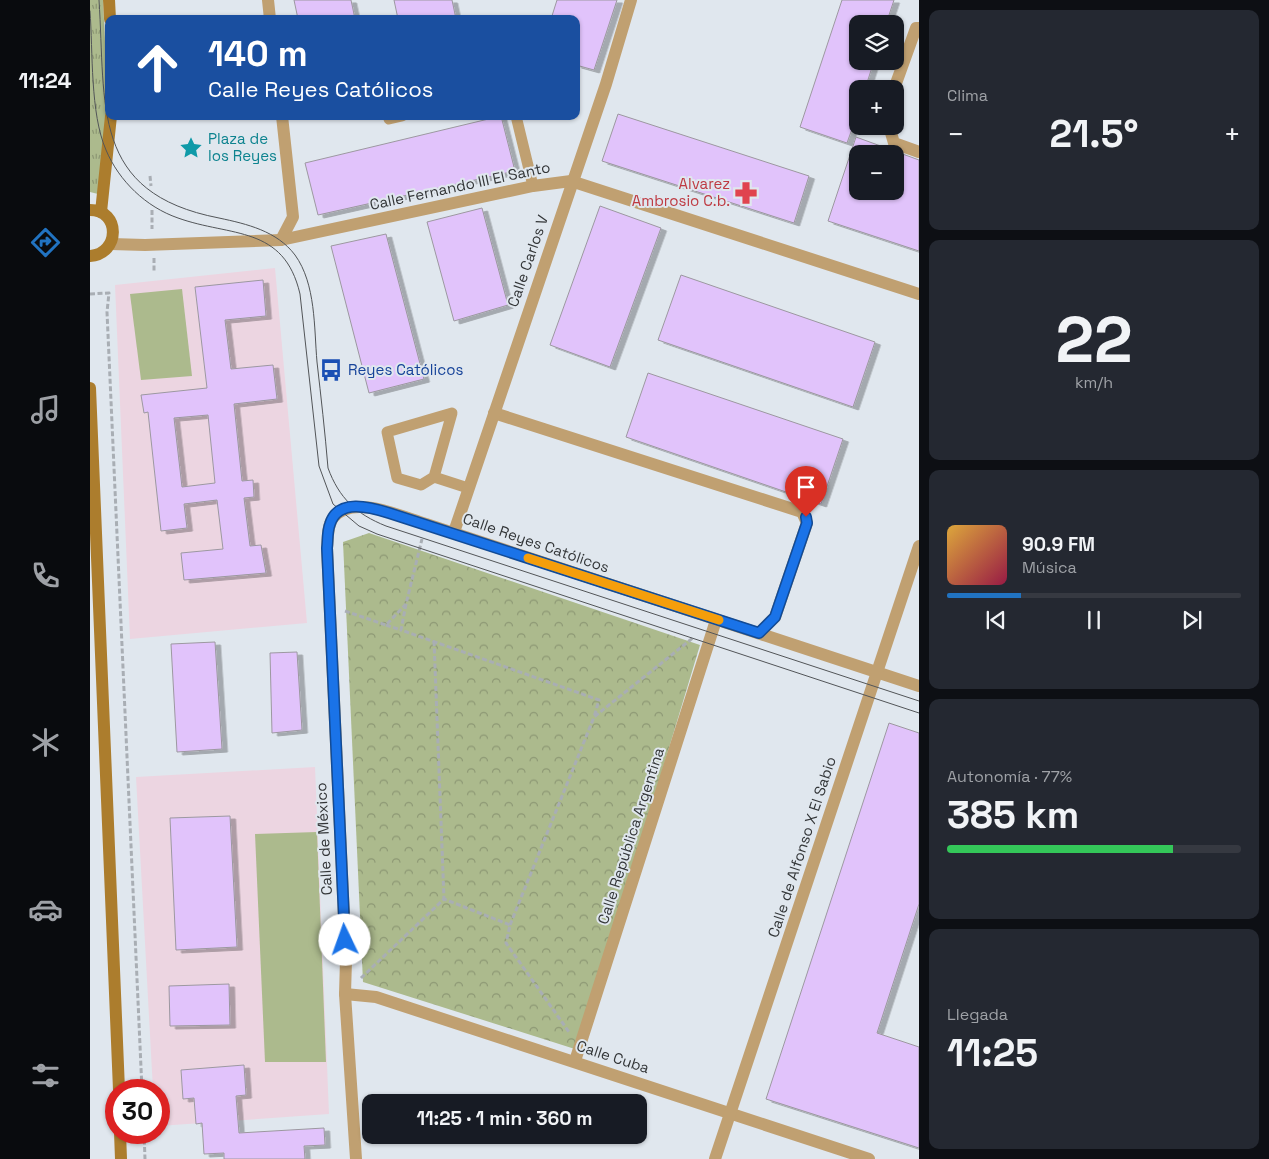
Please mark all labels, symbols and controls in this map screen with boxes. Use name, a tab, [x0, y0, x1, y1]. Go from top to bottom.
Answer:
map controls	[849, 15, 904, 200]
button: layers	[849, 15, 904, 70]
text: 140 m	[208, 32, 308, 76]
icon: ahead	[125, 35, 190, 100]
text: 11:24	[18, 66, 72, 94]
text: Calle Reyes Católicos	[208, 75, 433, 103]
button: +	[849, 80, 904, 135]
text: Clima	[947, 85, 988, 106]
text: 21.5°	[1050, 110, 1138, 158]
text: −	[947, 116, 964, 152]
text: +	[1224, 116, 1241, 152]
place label: Plaza de los Reyes	[208, 129, 277, 165]
place icon: Plaza de los Reyes	[178, 135, 204, 161]
button: −	[849, 145, 904, 200]
street label: Calle Fernando III El Santo	[368, 157, 552, 214]
place label: Alvarez Ambrosio C.b.	[632, 174, 730, 210]
pharmacy icon: Alvarez Ambrosio C.b.	[733, 180, 759, 206]
street label: Calle Carlos V	[503, 212, 552, 309]
icon: directions	[28, 225, 63, 260]
text: 22	[1055, 298, 1133, 381]
bus stop icon: Reyes Católicos	[318, 357, 344, 383]
place label: Reyes Católicos	[348, 360, 463, 379]
text: km/h	[1075, 372, 1113, 393]
icon: music	[28, 392, 63, 427]
pin	[785, 466, 827, 517]
icon: arrive	[792, 473, 820, 501]
street label: Calle Reyes Católicos	[460, 509, 612, 577]
text: 90.9 FM	[1022, 532, 1095, 557]
text: Música	[1022, 557, 1077, 578]
icon: phone	[28, 558, 63, 593]
icon: previous	[982, 606, 1010, 634]
icon: pause	[1080, 606, 1108, 634]
icon: next	[1178, 606, 1206, 634]
icon: climate	[28, 725, 63, 760]
street label: Calle República Argentina	[593, 745, 668, 927]
street label: Calle de Alfonso X El Sabio	[763, 754, 840, 940]
text: Autonomía · 77%	[947, 766, 1072, 787]
street label: Calle de México	[311, 782, 336, 896]
text: 385 km	[947, 791, 1079, 839]
icon: car	[28, 892, 63, 927]
position arrow	[318, 913, 370, 965]
text: Llegada	[947, 1004, 1008, 1025]
text: 11:25	[947, 1029, 1038, 1077]
street label: Calle Cuba	[574, 1036, 652, 1077]
icon: filters	[28, 1058, 63, 1093]
speed limit sign: 30	[105, 1079, 170, 1144]
text: 11:25 · 1 min · 360 m	[416, 1106, 593, 1131]

